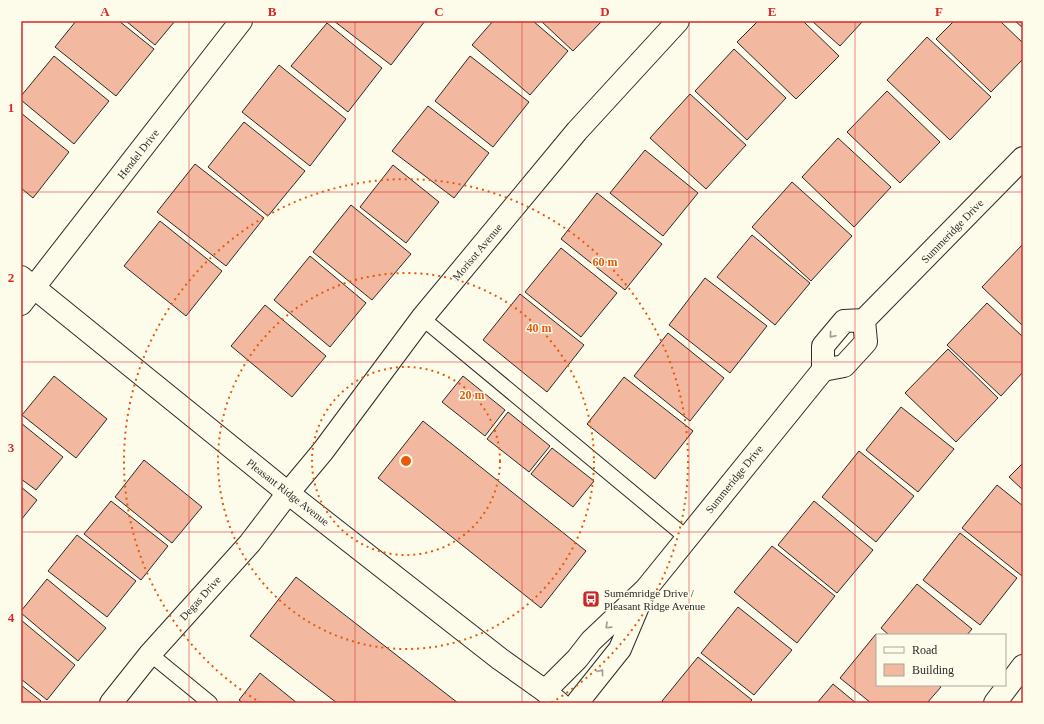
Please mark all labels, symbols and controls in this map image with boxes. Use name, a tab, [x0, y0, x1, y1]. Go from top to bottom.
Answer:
text: A	[100, 4, 110, 19]
text: B	[268, 4, 277, 19]
text: C	[434, 4, 444, 19]
text: D	[600, 4, 610, 19]
text: E	[768, 4, 776, 19]
text: F	[935, 4, 943, 19]
text: 1	[8, 100, 14, 115]
street label: Hendel Drive	[115, 127, 161, 181]
street label: Summeridge Drive	[919, 197, 986, 265]
street label: Morisot Avenue	[450, 221, 504, 283]
text: 60 m	[593, 255, 618, 269]
text: 2	[8, 270, 14, 285]
text: 40 m	[527, 321, 552, 335]
one-way arrow	[830, 330, 837, 338]
text: 20 m	[460, 388, 485, 402]
text: 3	[8, 440, 15, 455]
street label: Summeridge Drive	[703, 442, 765, 515]
centre of rings	[399, 454, 413, 468]
street label: Pleasant Ridge Avenue	[244, 456, 332, 528]
street label: Degas Drive	[177, 573, 223, 623]
place label: Sumemridge Drive / Pleasant Ridge Avenue	[604, 587, 705, 612]
bus stop icon: Sumemridge Drive / Pleasant Ridge Avenue	[581, 589, 601, 609]
text: 4	[8, 610, 15, 625]
one-way arrow	[605, 621, 613, 628]
legend	[876, 634, 1006, 686]
text: Road	[912, 643, 937, 657]
text: Building	[912, 663, 954, 677]
one-way arrow	[597, 670, 604, 677]

